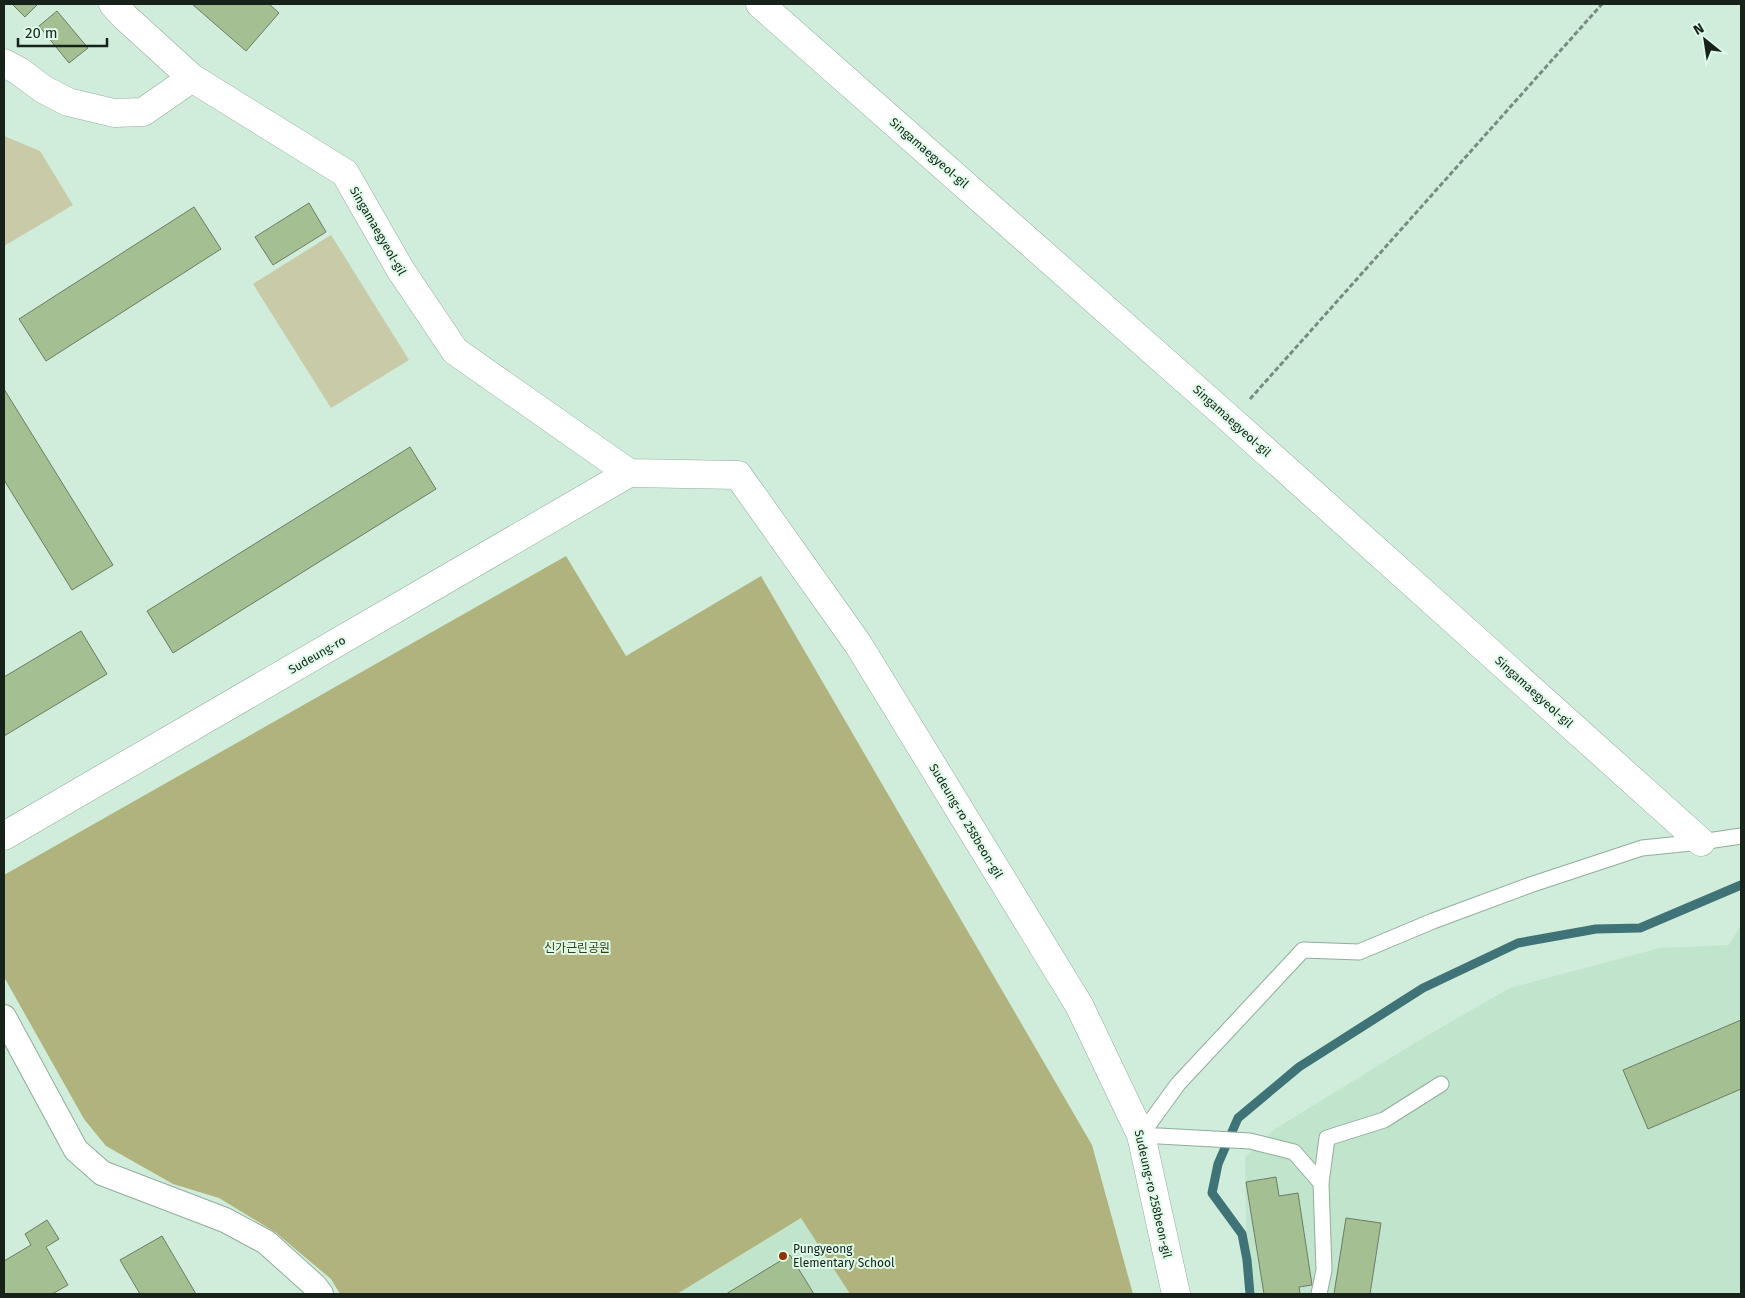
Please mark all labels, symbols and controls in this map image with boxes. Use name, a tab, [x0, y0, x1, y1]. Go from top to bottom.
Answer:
scale bar	[18, 15, 106, 47]
north arrow	[1680, 15, 1730, 65]
text: N	[1690, 19, 1707, 39]
text: 20 m	[25, 24, 58, 42]
street label: Singamaegyeol-gil	[887, 115, 972, 191]
street label: Singamaegyeol-gil	[347, 184, 409, 278]
street label: Singamaegyeol-gil	[1190, 382, 1274, 460]
street label: Sudeung-ro	[286, 633, 348, 677]
street label: Singamaegyeol-gil	[1492, 653, 1576, 731]
street label: Sudeung-ro 258beon-gil	[926, 761, 1006, 881]
park label: 신가근린공원	[544, 941, 610, 955]
street label: Sudeung-ro 258beon-gil	[1131, 1129, 1175, 1260]
place label: Pungyeong Elementary School	[793, 1242, 895, 1270]
marker: Pungyeong Elementary School	[777, 1250, 789, 1262]

